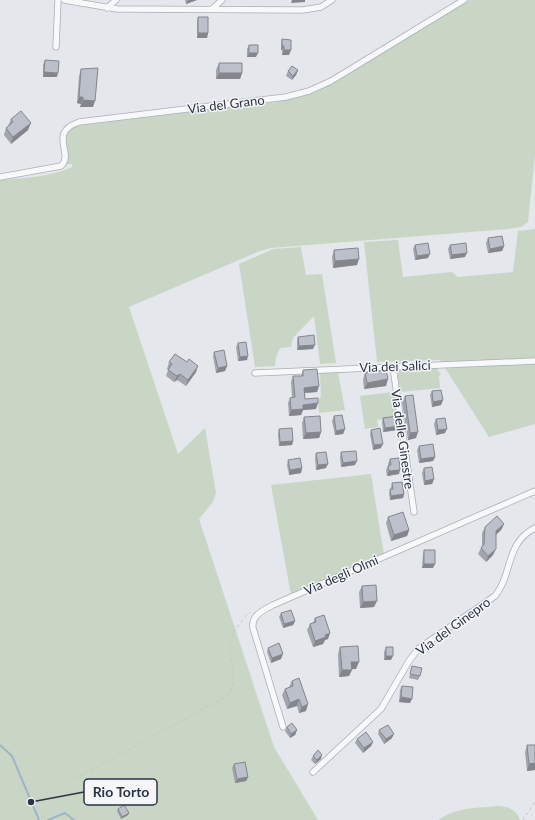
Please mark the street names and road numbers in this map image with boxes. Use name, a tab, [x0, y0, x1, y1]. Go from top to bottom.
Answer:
street label: Via del Grano	[187, 91, 265, 117]
street label: Via dei Salici	[359, 357, 431, 375]
street label: Via delle Ginestre	[388, 388, 418, 490]
street label: Via degli Olmi	[302, 552, 380, 598]
street label: Via del Ginepro	[413, 594, 493, 658]

